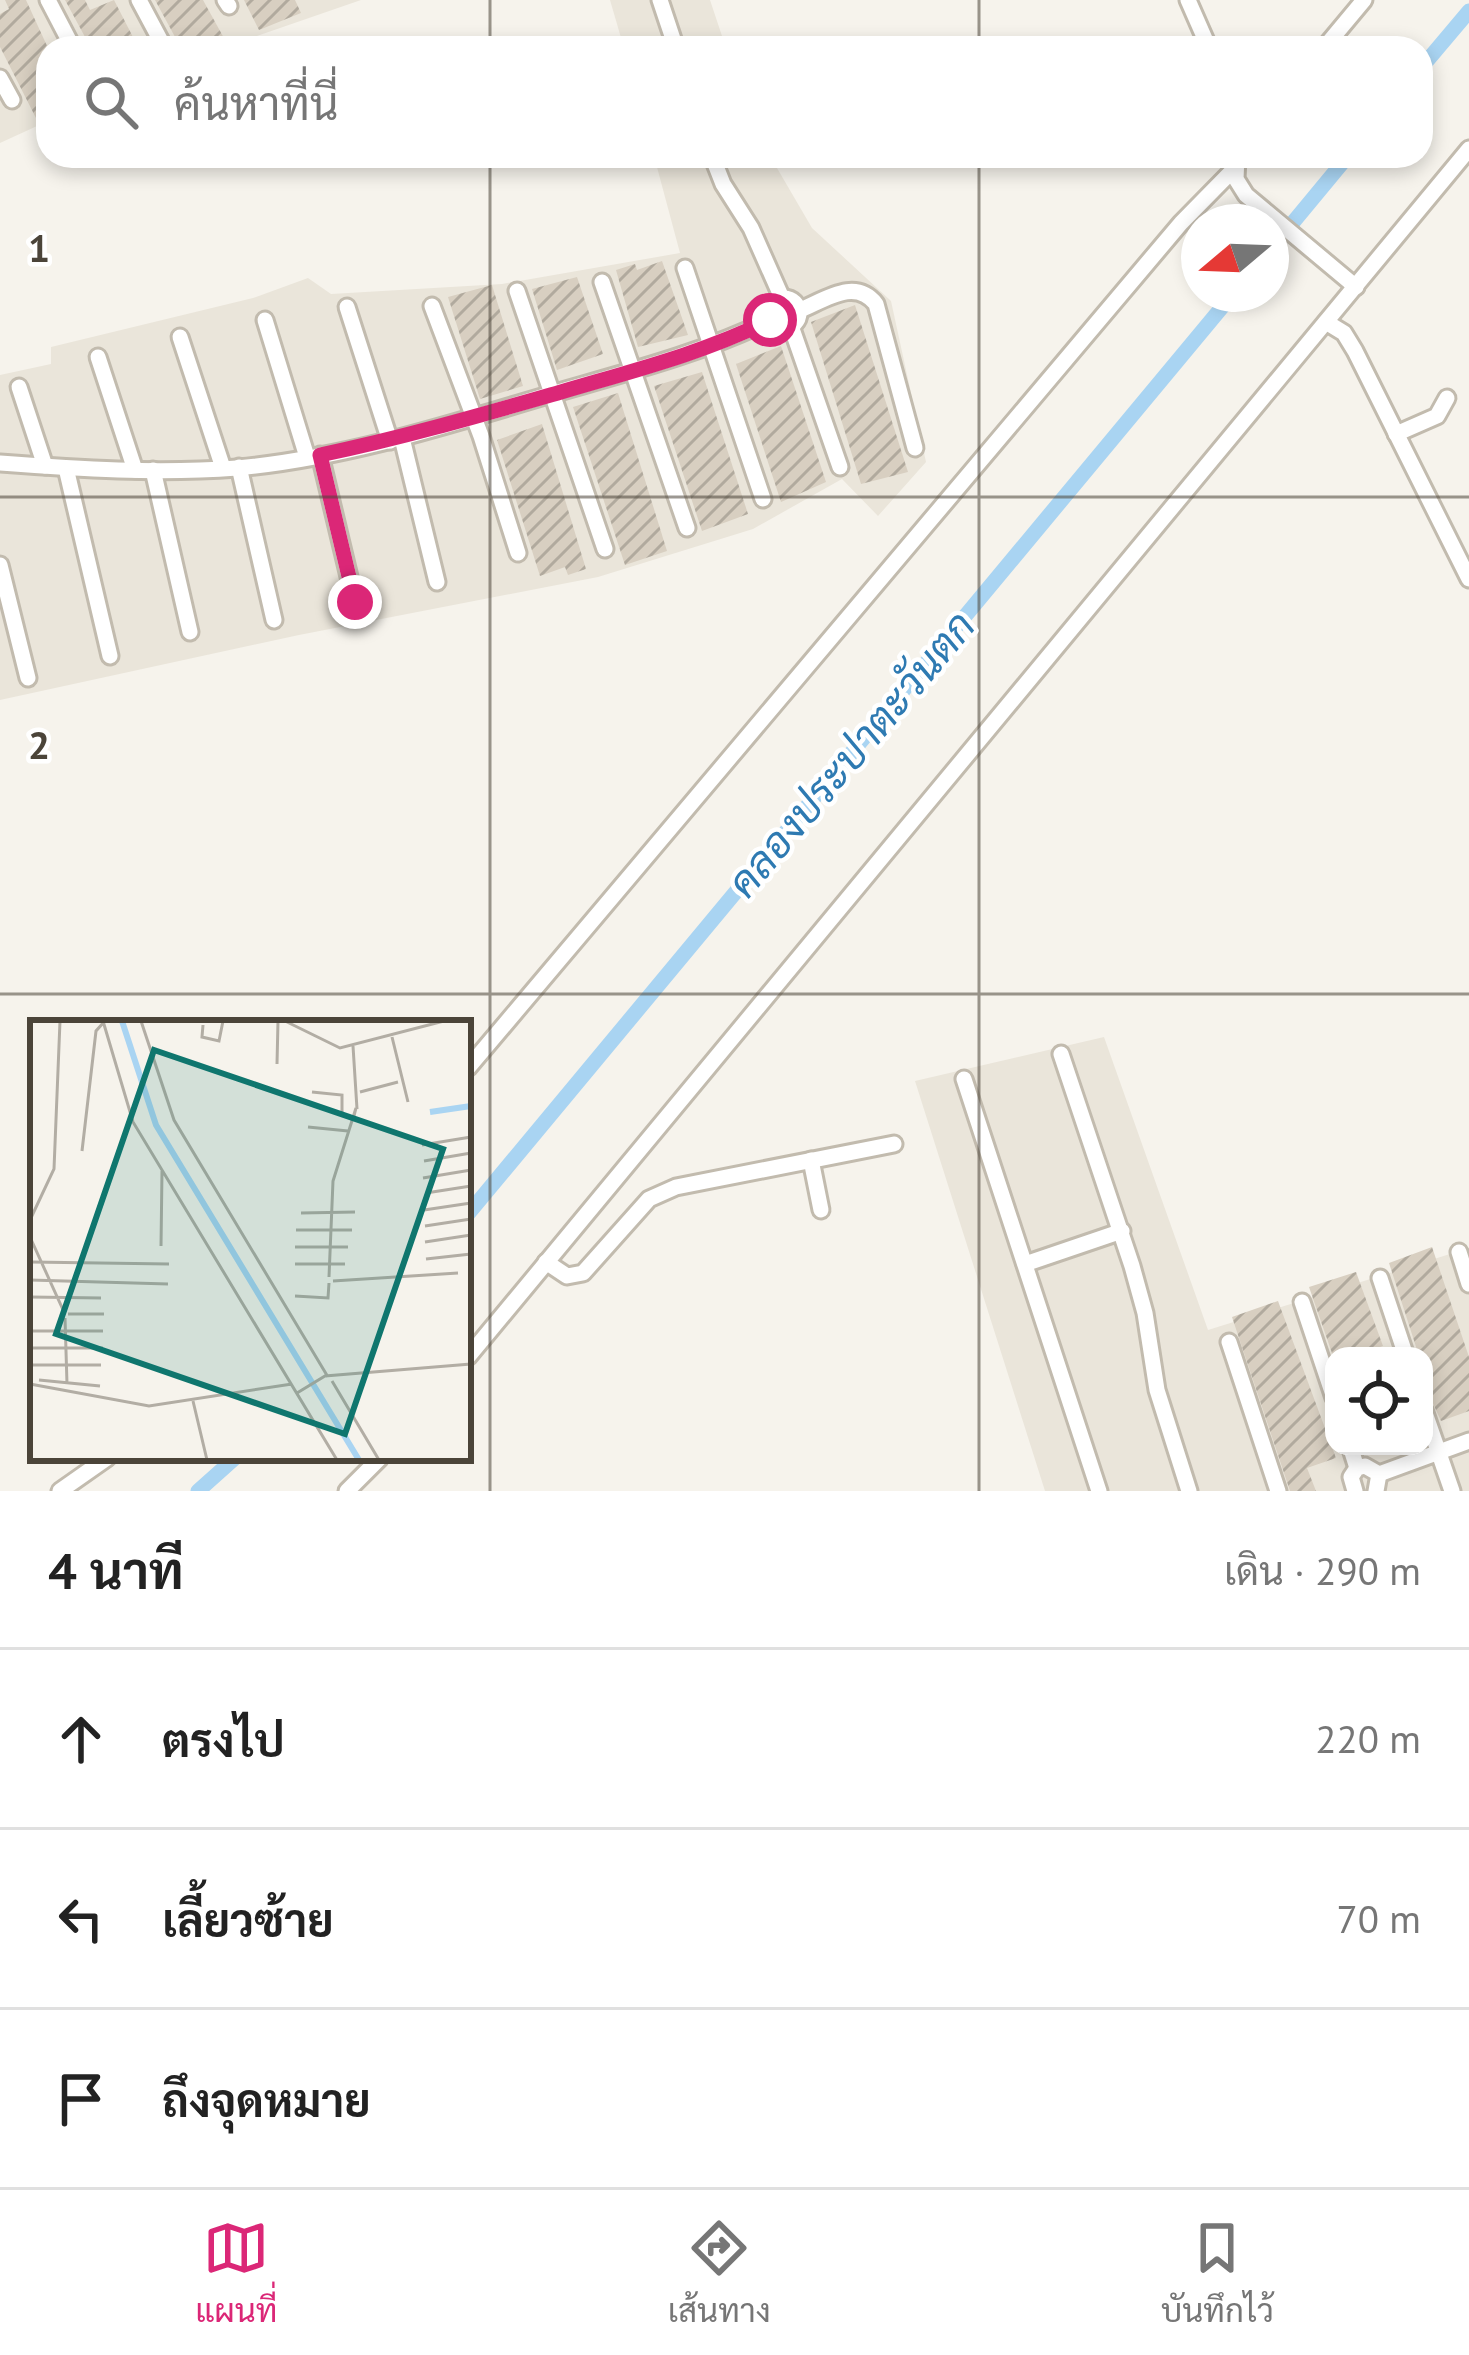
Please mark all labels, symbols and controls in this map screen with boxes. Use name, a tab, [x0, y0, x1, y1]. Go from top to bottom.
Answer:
search box	[36, 36, 1433, 168]
icon: search	[78, 69, 144, 135]
text: ค้นหาที่นี่	[174, 74, 338, 132]
north arrow	[1181, 204, 1289, 312]
text: 1	[28, 222, 50, 273]
route start	[743, 293, 797, 347]
route end	[328, 575, 382, 629]
water label: คลองประปาตะวันตก	[715, 599, 987, 908]
text: 2	[28, 719, 50, 770]
inset map	[30, 1020, 471, 1461]
map controls	[1325, 1347, 1433, 1455]
button: locate	[1325, 1347, 1433, 1455]
text: 4 นาที	[48, 1537, 184, 1603]
text: เดิน · 290 m	[1224, 1545, 1421, 1596]
icon: ahead	[48, 1706, 114, 1772]
text: ตรงไป	[162, 1711, 285, 1769]
text: 220 m	[1315, 1713, 1421, 1764]
icon: left	[48, 1886, 114, 1952]
text: เลี้ยวซ้าย	[162, 1891, 334, 1949]
text: 70 m	[1336, 1893, 1421, 1944]
icon: arrive	[48, 2066, 114, 2132]
text: ถึงจุดหมาย	[162, 2071, 371, 2129]
tab: แผนที่	[195, 2215, 277, 2331]
tab: เส้นทาง	[668, 2215, 771, 2331]
tab: บันทึกไว้	[1161, 2215, 1274, 2331]

